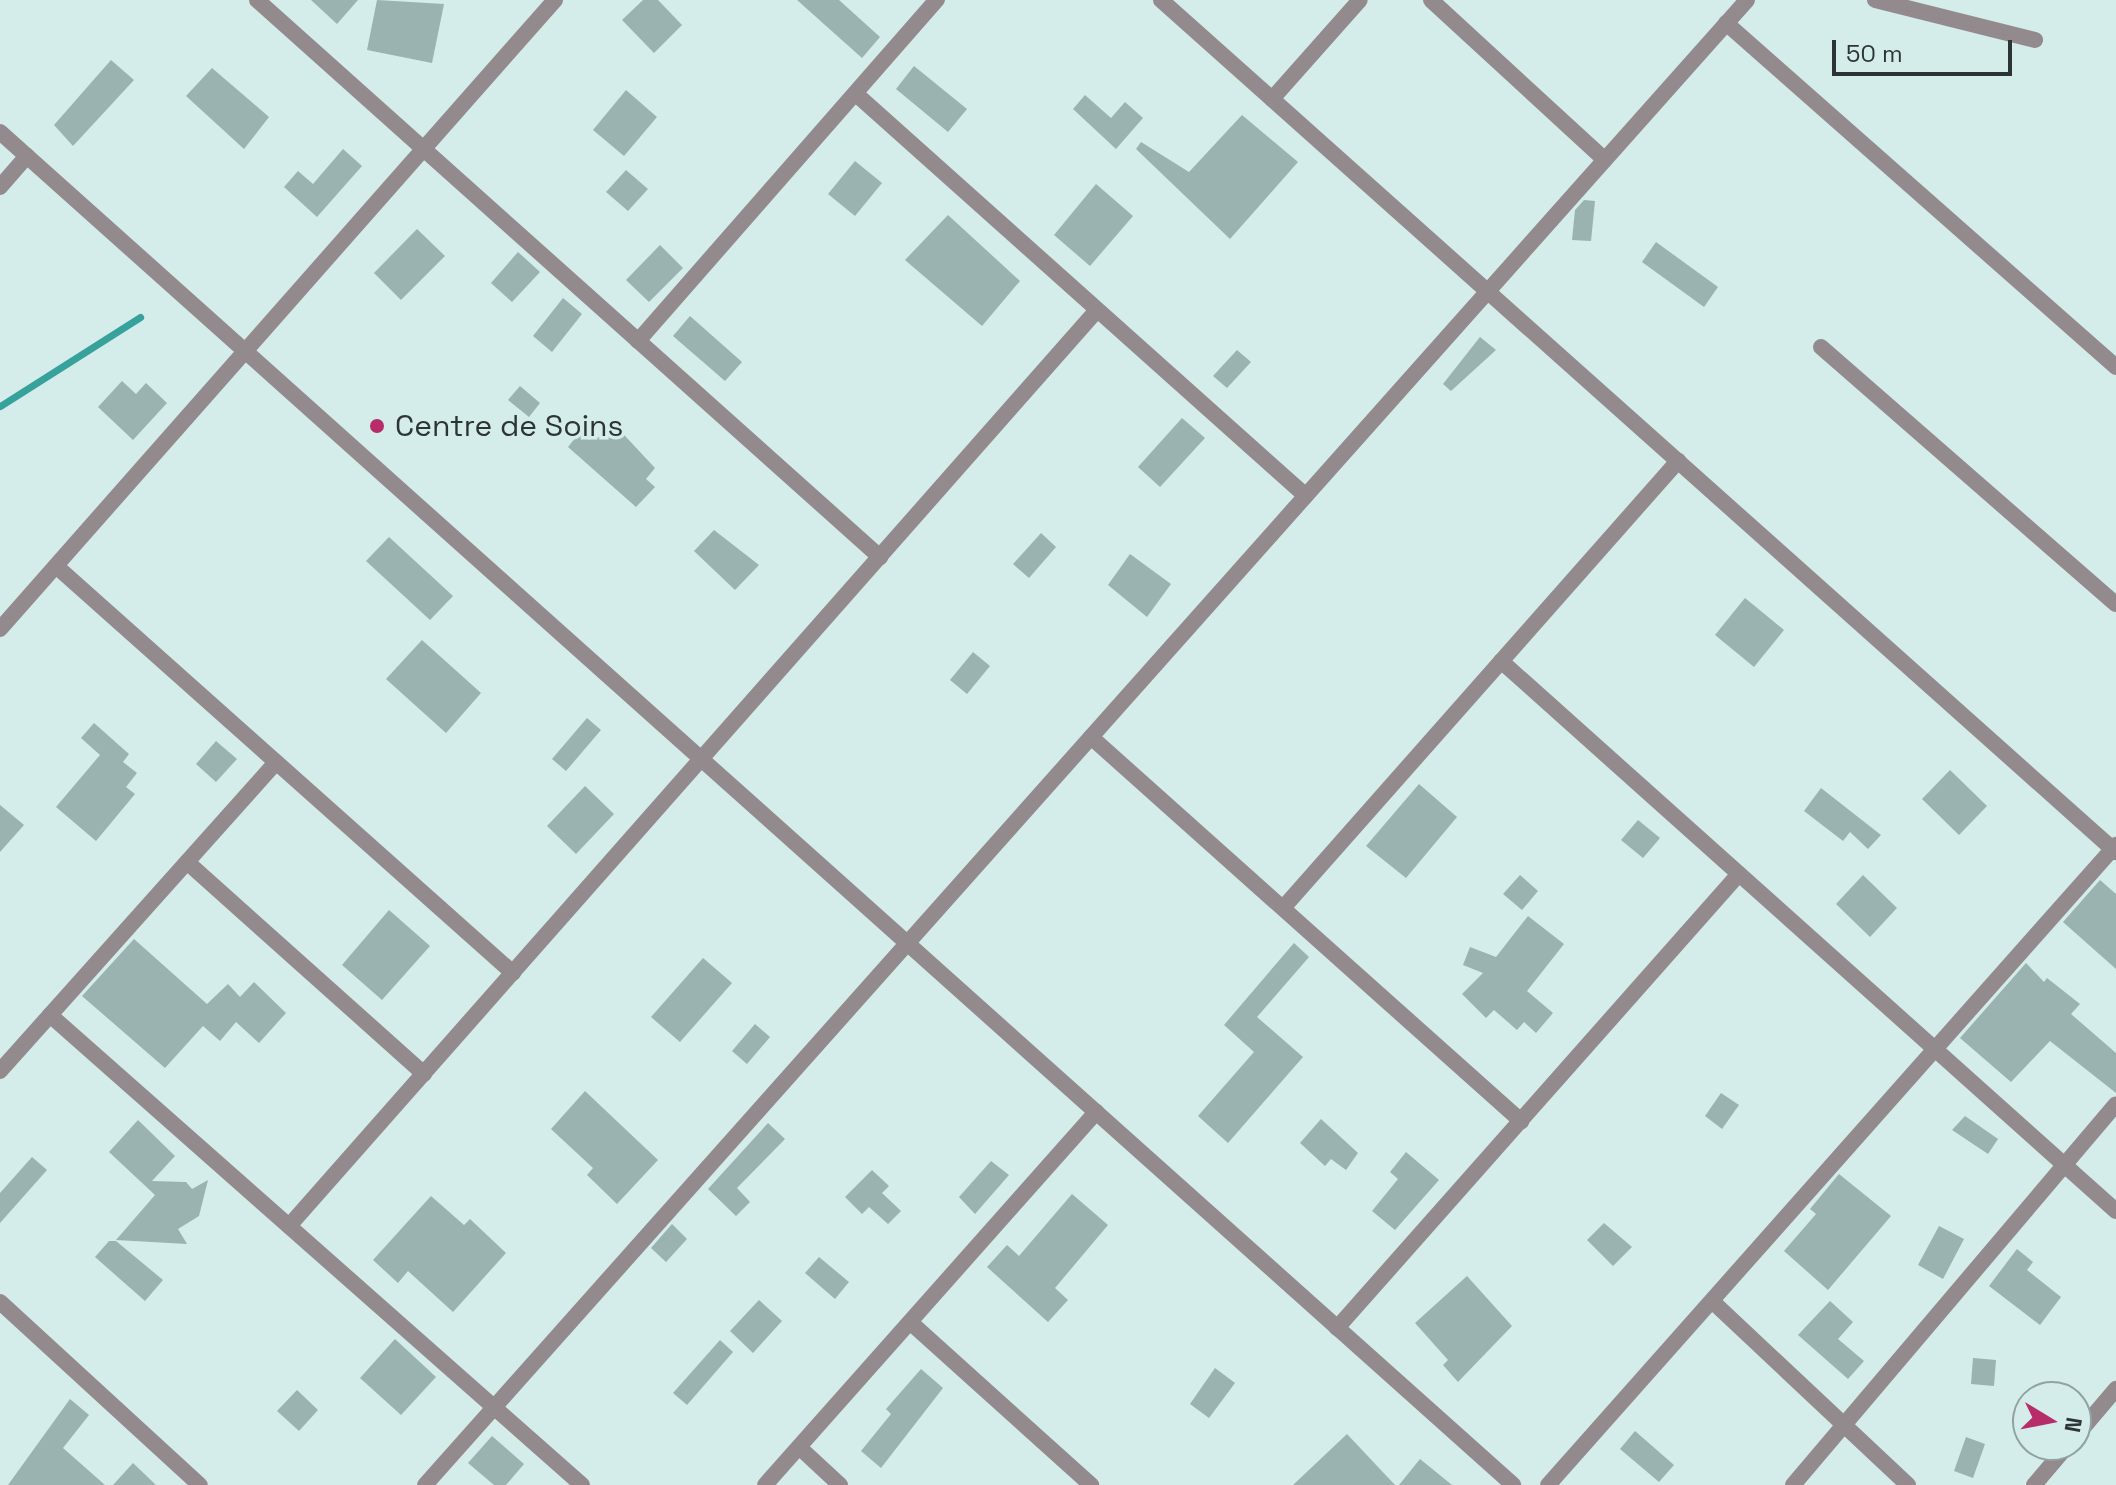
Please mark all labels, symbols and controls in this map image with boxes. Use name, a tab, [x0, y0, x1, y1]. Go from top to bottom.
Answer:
scale bar	[1836, 24, 2016, 74]
text: 50 m	[1846, 38, 1903, 69]
place label: Centre de Soins	[395, 408, 623, 444]
marker: Centre de Soins	[366, 415, 388, 437]
north arrow	[2012, 1381, 2092, 1461]
text: N	[2059, 1415, 2089, 1435]

